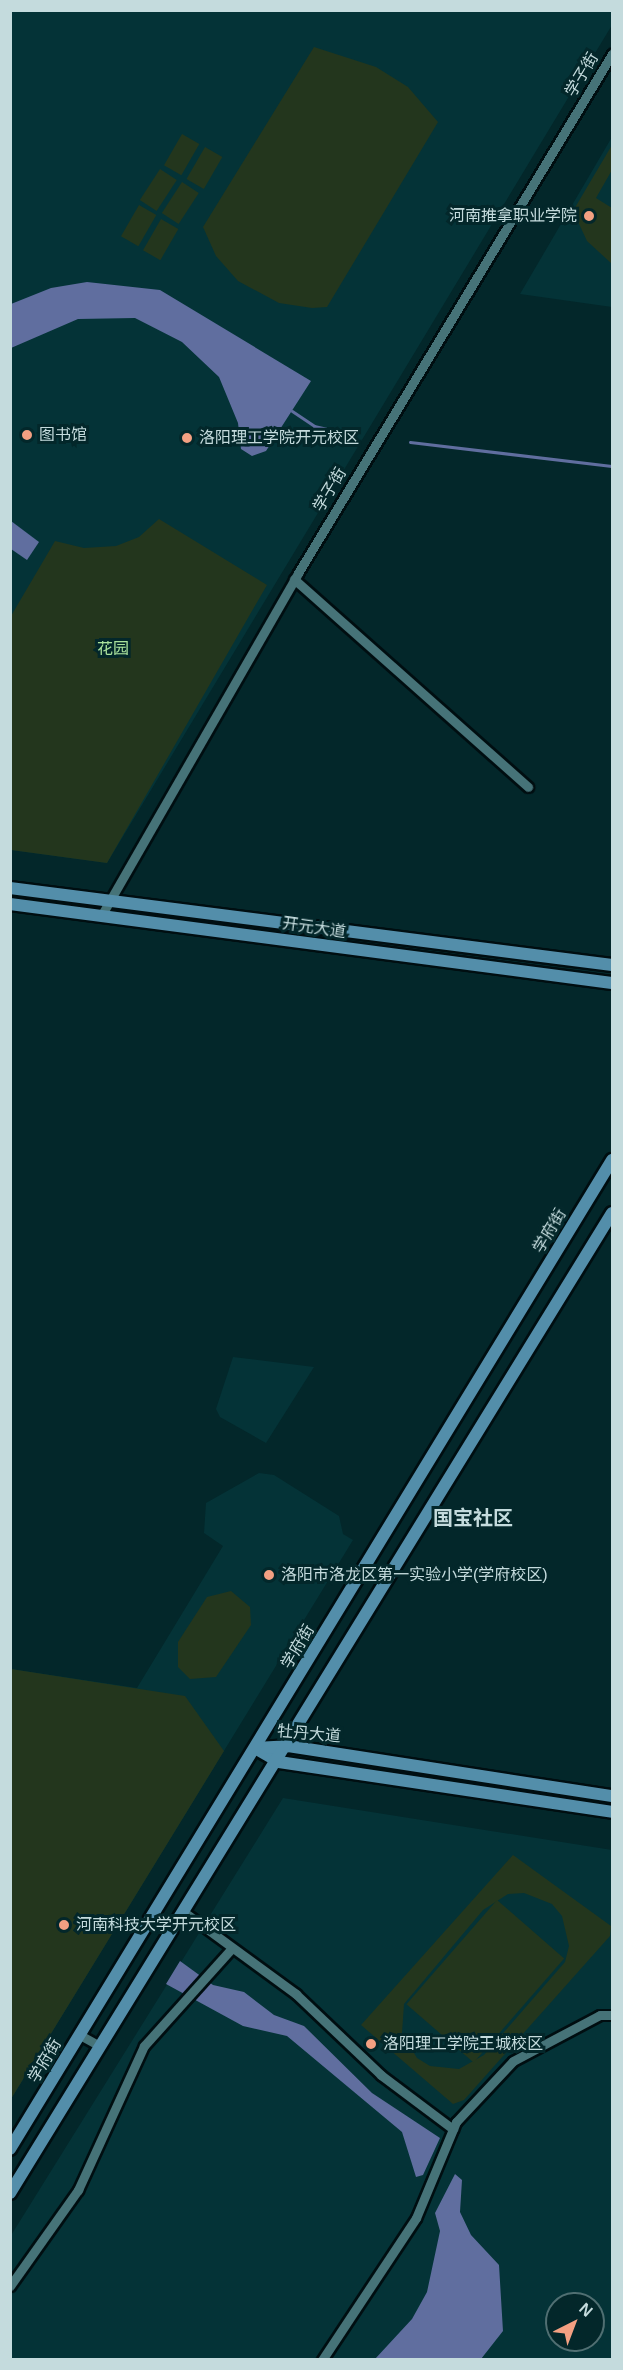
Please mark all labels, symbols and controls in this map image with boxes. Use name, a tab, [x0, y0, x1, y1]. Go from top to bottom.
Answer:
street label: 学子街	[561, 49, 603, 101]
place label: 河南推拿职业学院	[449, 206, 577, 226]
marker: 河南推拿职业学院	[582, 209, 596, 223]
place label: 图书馆	[39, 425, 87, 445]
marker: 图书馆	[20, 428, 34, 442]
place label: 洛阳理工学院开元校区	[199, 428, 359, 448]
marker: 洛阳理工学院开元校区	[180, 431, 194, 445]
street label: 学子街	[309, 464, 351, 516]
park label: 花园	[97, 639, 129, 659]
street label: 开元大道	[281, 914, 347, 942]
street label: 学府街	[529, 1205, 571, 1257]
district label: 国宝社区	[433, 1506, 513, 1530]
place label: 洛阳市洛龙区第一实验小学(学府校区)	[281, 1565, 548, 1585]
marker: 洛阳市洛龙区第一实验小学(学府校区)	[262, 1568, 276, 1582]
street label: 学府街	[277, 1621, 319, 1673]
street label: 牡丹大道	[276, 1722, 342, 1746]
place label: 河南科技大学开元校区	[76, 1915, 236, 1935]
marker: 河南科技大学开元校区	[57, 1918, 71, 1932]
place label: 洛阳理工学院王城校区	[383, 2034, 543, 2054]
street label: 学府街	[24, 2035, 66, 2087]
marker: 洛阳理工学院王城校区	[364, 2037, 378, 2051]
north arrow	[545, 2292, 605, 2352]
text: N	[576, 2300, 596, 2320]

